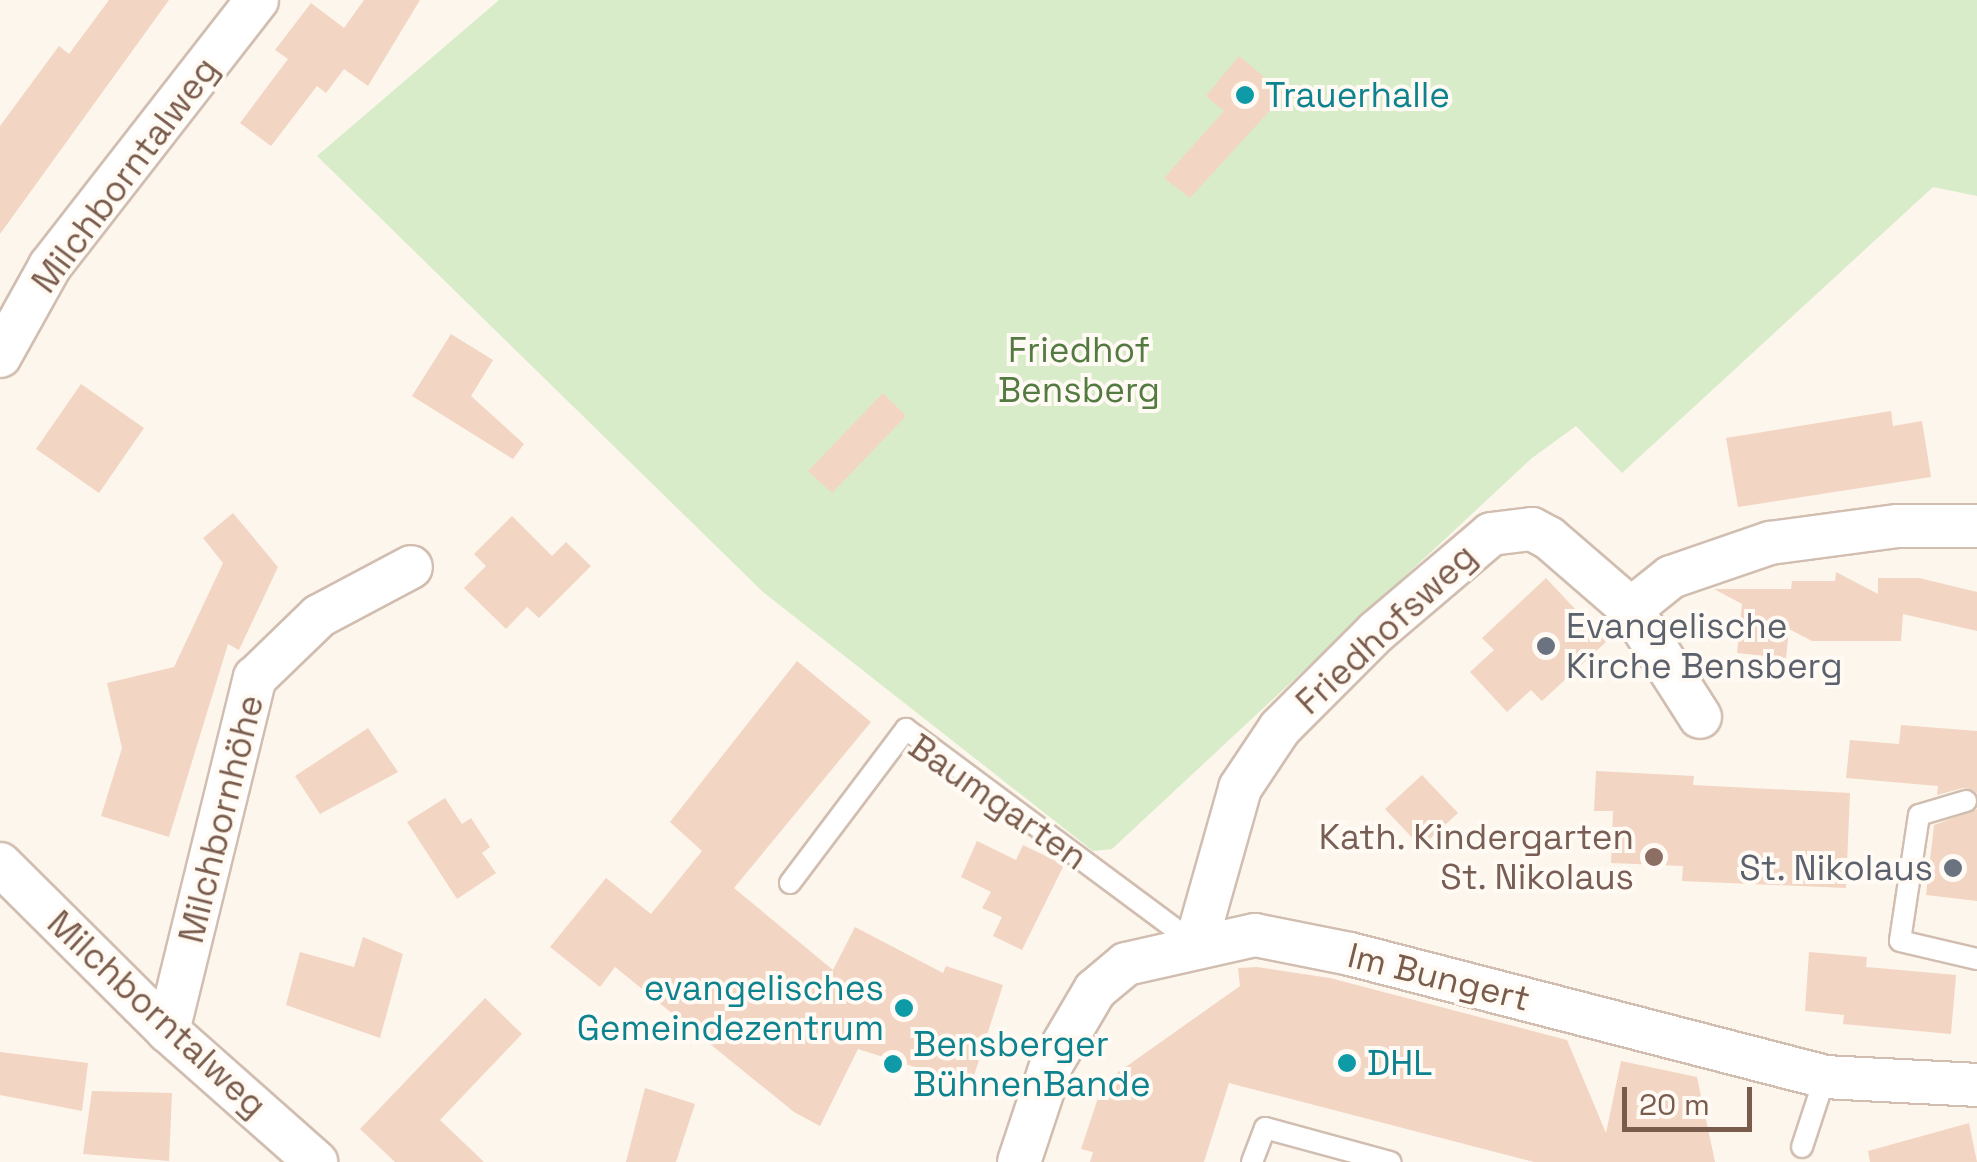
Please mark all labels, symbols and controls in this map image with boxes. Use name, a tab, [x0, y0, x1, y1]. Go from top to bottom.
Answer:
street label: Milchborntalweg	[23, 49, 227, 301]
place label: Trauerhalle	[1265, 74, 1450, 116]
marker: Trauerhalle	[1234, 84, 1256, 106]
park label: Friedhof Bensberg	[998, 329, 1160, 411]
street label: Friedhofsweg	[1287, 535, 1485, 723]
place label: Evangelische Kirche Bensberg	[1566, 605, 1843, 687]
marker: Evangelische Kirche Bensberg	[1535, 635, 1557, 657]
street label: Milchbornhöhe	[170, 691, 272, 947]
street label: Baumgarten	[901, 725, 1095, 879]
place label: Kath. Kindergarten St. Nikolaus	[1318, 816, 1634, 898]
marker: Kath. Kindergarten St. Nikolaus	[1643, 846, 1665, 868]
place label: St. Nikolaus	[1738, 847, 1933, 889]
marker: St. Nikolaus	[1942, 857, 1964, 879]
street label: Milchborntalweg	[39, 902, 275, 1126]
street label: Im Bungert	[1344, 934, 1534, 1020]
place label: evangelisches Gemeindezentrum	[577, 967, 884, 1049]
marker: evangelisches Gemeindezentrum	[893, 997, 915, 1019]
place label: Bensberger BühnenBande	[913, 1023, 1151, 1105]
place label: DHL	[1367, 1042, 1432, 1084]
marker: DHL	[1336, 1052, 1358, 1074]
marker: Bensberger BühnenBande	[882, 1053, 904, 1075]
scale bar	[1627, 1067, 1757, 1129]
text: 20 m	[1639, 1085, 1710, 1124]

